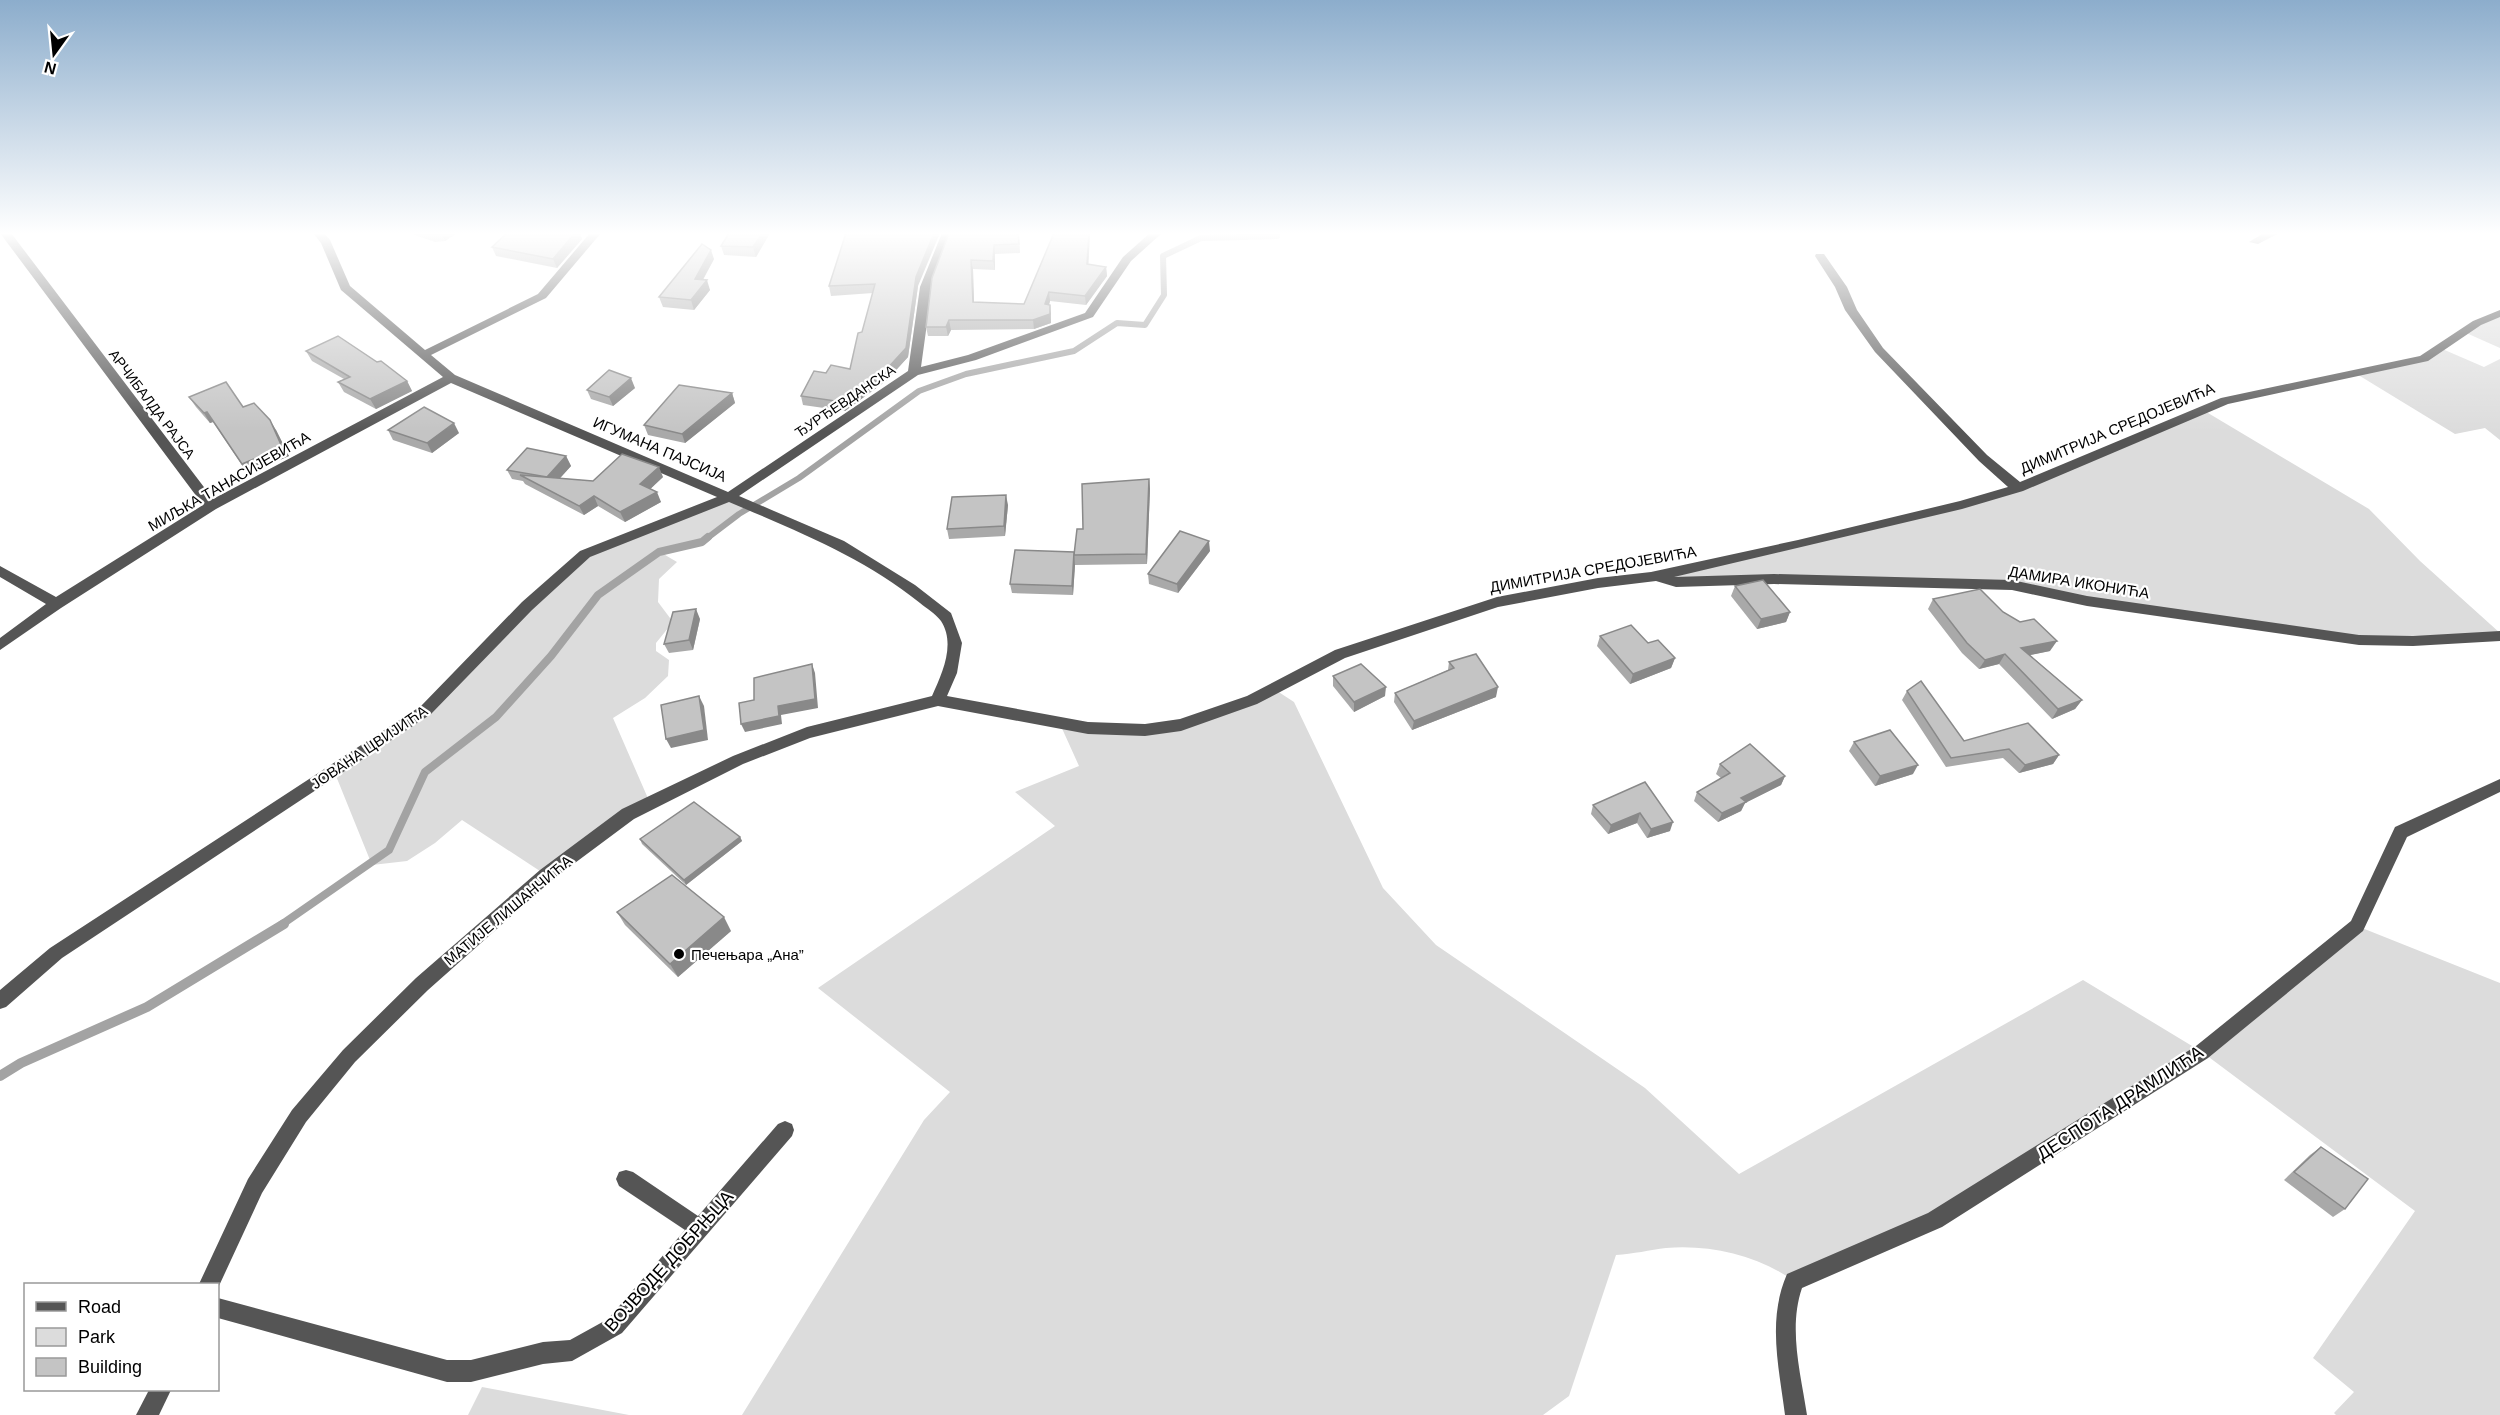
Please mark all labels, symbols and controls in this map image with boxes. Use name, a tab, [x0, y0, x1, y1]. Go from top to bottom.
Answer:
north arrow	[24, 24, 84, 84]
text: N	[42, 58, 58, 78]
street label: АРЧИБАЛДА РАЈСА	[106, 346, 199, 462]
street label: ЂУРЂЕВДАНСКА	[792, 361, 899, 440]
street label: ДИМИТРИЈА СРЕДОЈЕВИЋА	[2017, 379, 2217, 477]
street label: ИГУМАНА ПАЈСИЈА	[591, 413, 729, 485]
street label: МИЉКА ТАНАСИЈЕВИЋА	[145, 428, 313, 534]
street label: ДИМИТРИЈА СРЕДОЈЕВИЋА	[1488, 542, 1698, 596]
street label: ДАМИРА ИКОНИЋА	[2008, 562, 2150, 602]
street label: ЈОВАНА ЦВИЈИЋА	[308, 702, 430, 792]
street label: МАТИЈЕ ЛИШАНЧИЋА	[441, 852, 575, 968]
place label: Печењара „Ана”	[691, 946, 804, 963]
marker: Печењара „Ана”	[672, 947, 686, 961]
street label: ДЕСПОТА ДРАМЛИЋА	[2033, 1042, 2207, 1164]
street label: ВОЈВОДЕ ДОБРЊЦА	[601, 1187, 737, 1335]
legend	[24, 1283, 219, 1391]
text: Road	[78, 1297, 121, 1317]
text: Park	[78, 1327, 116, 1347]
text: Building	[78, 1357, 142, 1377]

